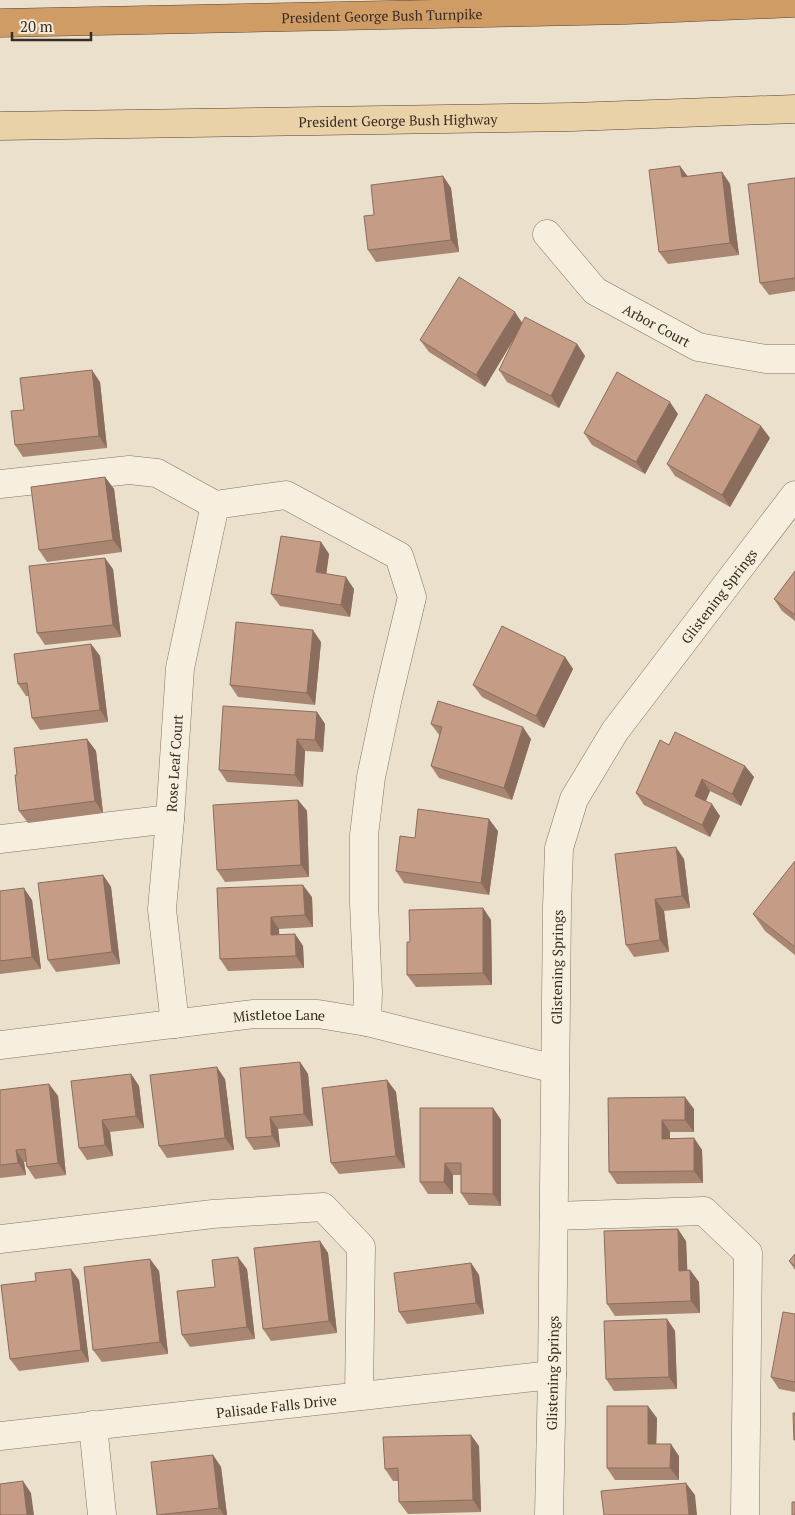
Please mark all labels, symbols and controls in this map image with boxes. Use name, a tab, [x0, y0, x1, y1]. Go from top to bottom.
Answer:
street label: President George Bush Turnpike	[281, 3, 483, 27]
scale bar	[12, 10, 91, 42]
text: 20 m	[20, 16, 53, 36]
street label: President George Bush Highway	[298, 109, 499, 131]
street label: Arbor Court	[620, 299, 695, 351]
street label: Glistening Springs	[676, 544, 761, 647]
street label: Rose Leaf Court	[161, 713, 186, 813]
street label: Glistening Springs	[546, 910, 566, 1025]
street label: Mistletoe Lane	[232, 1004, 327, 1026]
street label: Glistening Springs	[541, 1315, 562, 1431]
street label: Palisade Falls Drive	[215, 1389, 338, 1422]

